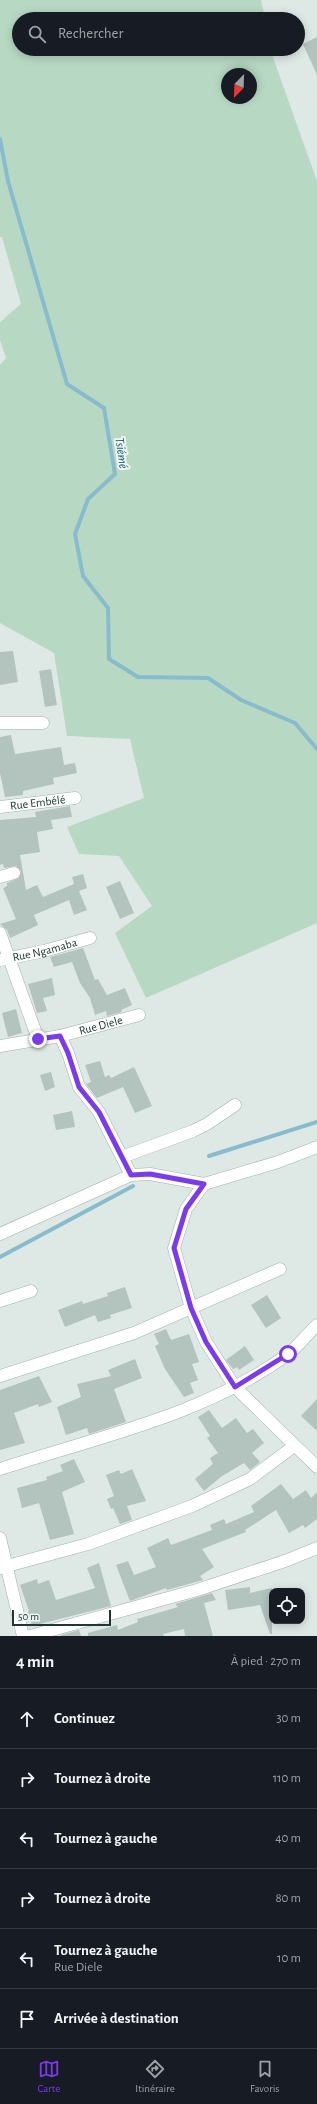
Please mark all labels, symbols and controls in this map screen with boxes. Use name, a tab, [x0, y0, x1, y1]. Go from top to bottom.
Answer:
search box	[12, 12, 305, 56]
icon: search	[26, 23, 48, 45]
text: Rechercher	[58, 26, 123, 41]
north arrow	[221, 68, 257, 104]
water label: Tsiémé	[112, 437, 130, 470]
street label: Rue Embélé	[9, 793, 66, 812]
street label: Rue Ngamaba	[12, 936, 79, 963]
street label: Rue Diele	[78, 1014, 124, 1037]
route end	[29, 1030, 47, 1048]
route start	[279, 1345, 297, 1363]
map controls	[269, 1588, 305, 1624]
button: locate	[269, 1588, 305, 1624]
scale bar	[12, 1608, 111, 1627]
text: 50 m	[18, 1611, 39, 1622]
text: 4 min	[16, 1653, 54, 1670]
text: À pied · 270 m	[231, 1655, 301, 1668]
icon: ahead	[16, 1708, 38, 1730]
text: Continuez	[54, 1711, 115, 1726]
text: 30 m	[276, 1712, 301, 1725]
icon: right	[16, 1768, 38, 1790]
text: Tournez à droite	[54, 1771, 151, 1786]
text: 110 m	[273, 1772, 301, 1785]
icon: left	[16, 1828, 38, 1850]
text: Tournez à gauche	[54, 1831, 157, 1846]
text: 40 m	[275, 1832, 301, 1845]
icon: right	[16, 1888, 38, 1910]
text: Tournez à droite	[54, 1891, 151, 1906]
text: 80 m	[275, 1892, 301, 1905]
text: Tournez à gauche	[54, 1943, 157, 1958]
icon: left	[16, 1948, 38, 1970]
text: 10 m	[277, 1952, 301, 1965]
text: Rue Diele	[54, 1961, 102, 1974]
icon: arrive	[16, 2008, 38, 2030]
text: Arrivée à destination	[54, 2011, 179, 2026]
tab: Carte	[38, 2058, 60, 2095]
tab: Itinéraire	[135, 2058, 175, 2095]
tab: Favoris	[250, 2058, 279, 2095]

